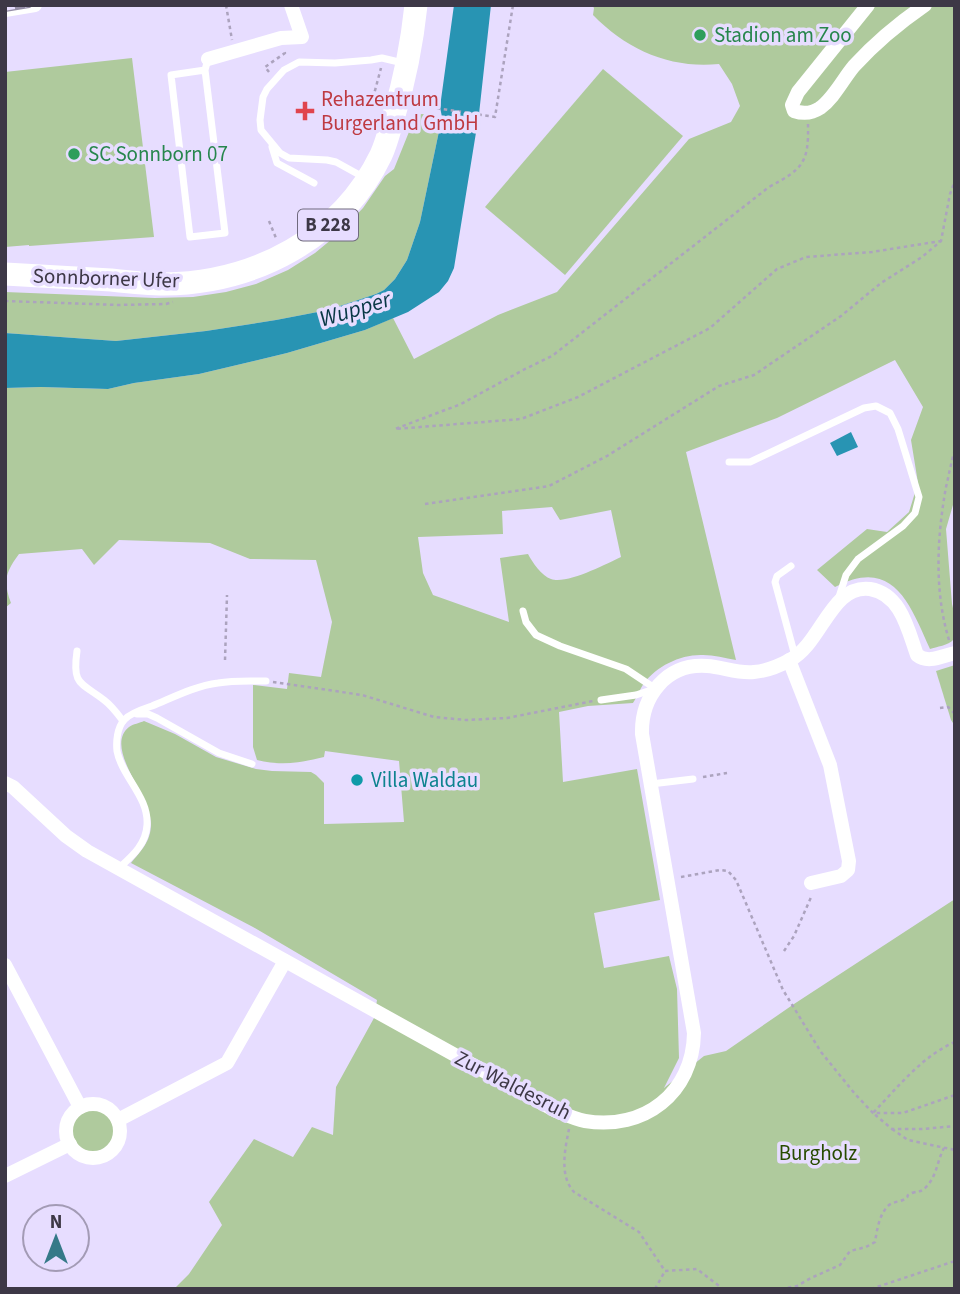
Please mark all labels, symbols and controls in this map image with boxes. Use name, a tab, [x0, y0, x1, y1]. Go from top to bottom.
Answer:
place label: Stadion am Zoo	[714, 20, 852, 50]
marker: Stadion am Zoo	[692, 27, 708, 43]
place label: Rehazentrum Burgerland GmbH	[321, 84, 479, 138]
marker: Rehazentrum Burgerland GmbH	[295, 101, 315, 121]
place label: SC Sonnborn 07	[88, 139, 228, 169]
marker: SC Sonnborn 07	[66, 146, 82, 162]
road number: B 228	[298, 210, 358, 241]
street label: Sonnborner Ufer	[32, 260, 180, 296]
water label: Wupper	[315, 282, 396, 335]
place label: Villa Waldau	[371, 765, 478, 795]
marker: Villa Waldau	[349, 772, 365, 788]
street label: Zur Waldesruh	[450, 1043, 576, 1127]
park label: Burgholz	[779, 1138, 857, 1168]
north arrow	[21, 1203, 91, 1273]
text: N	[50, 1209, 62, 1236]

